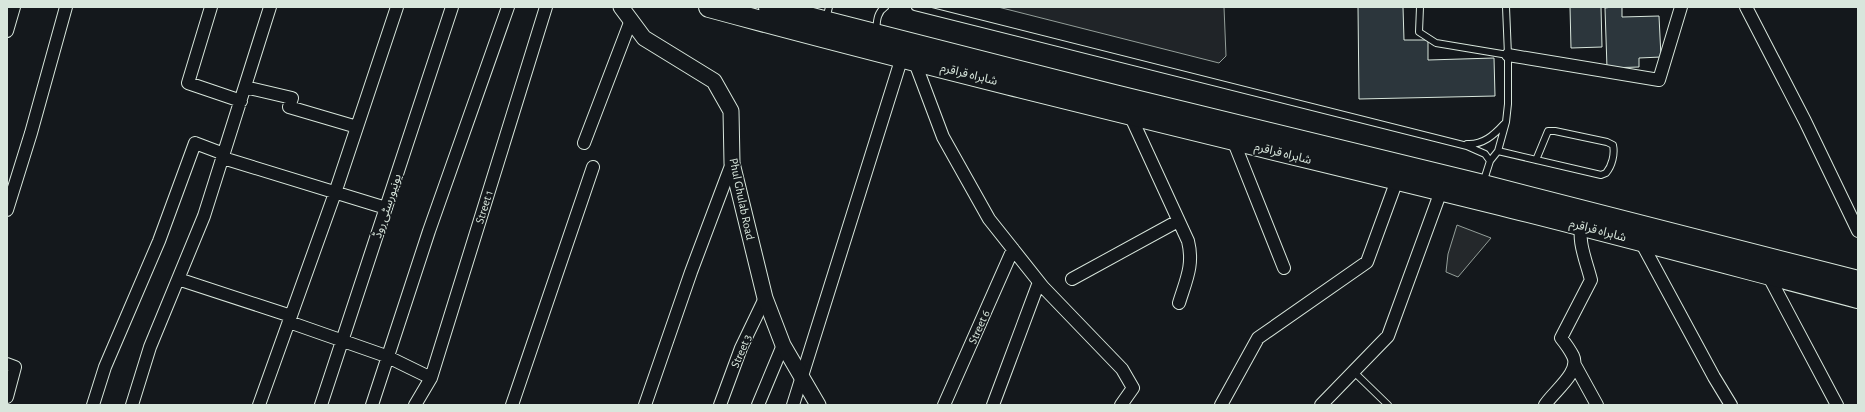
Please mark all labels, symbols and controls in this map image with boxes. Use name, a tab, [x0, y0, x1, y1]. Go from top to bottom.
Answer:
street label: شاہراہ قراقرم	[938, 61, 999, 90]
street label: شاہراہ قراقرم	[1252, 140, 1313, 169]
street label: Phul Ghulab Road	[727, 157, 757, 241]
street label: یونیورسٹی روڈ	[370, 172, 404, 240]
street label: Street 1	[473, 189, 495, 225]
street label: شاہراہ قراقرم	[1567, 217, 1628, 246]
street label: Street 6	[966, 308, 992, 346]
street label: Street 3	[729, 332, 753, 370]

